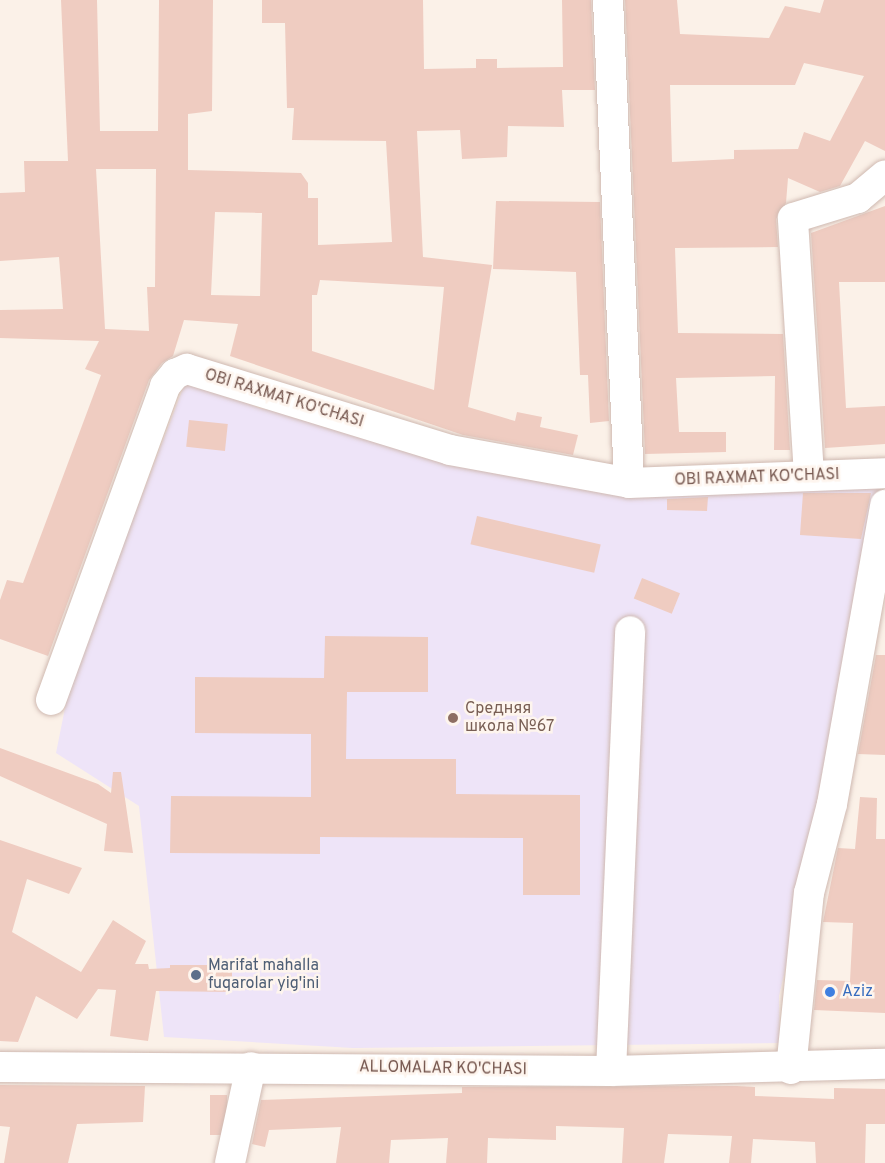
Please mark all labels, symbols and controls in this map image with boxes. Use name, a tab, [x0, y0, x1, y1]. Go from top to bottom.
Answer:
street label: OBI RAXMAT KO'CHASI	[202, 366, 366, 432]
street label: OBI RAXMAT KO'CHASI	[674, 466, 840, 490]
place label: Средняя школа №67	[465, 699, 554, 737]
marker: Средняя школа №67	[446, 711, 460, 725]
place label: Marifat mahalla fuqarolar yig'ini	[208, 956, 319, 994]
marker: Marifat mahalla fuqarolar yig'ini	[189, 968, 203, 982]
place label: Aziz	[842, 982, 873, 1002]
marker: Aziz	[823, 985, 837, 999]
street label: ALLOMALAR KO'CHASI	[359, 1058, 527, 1080]

